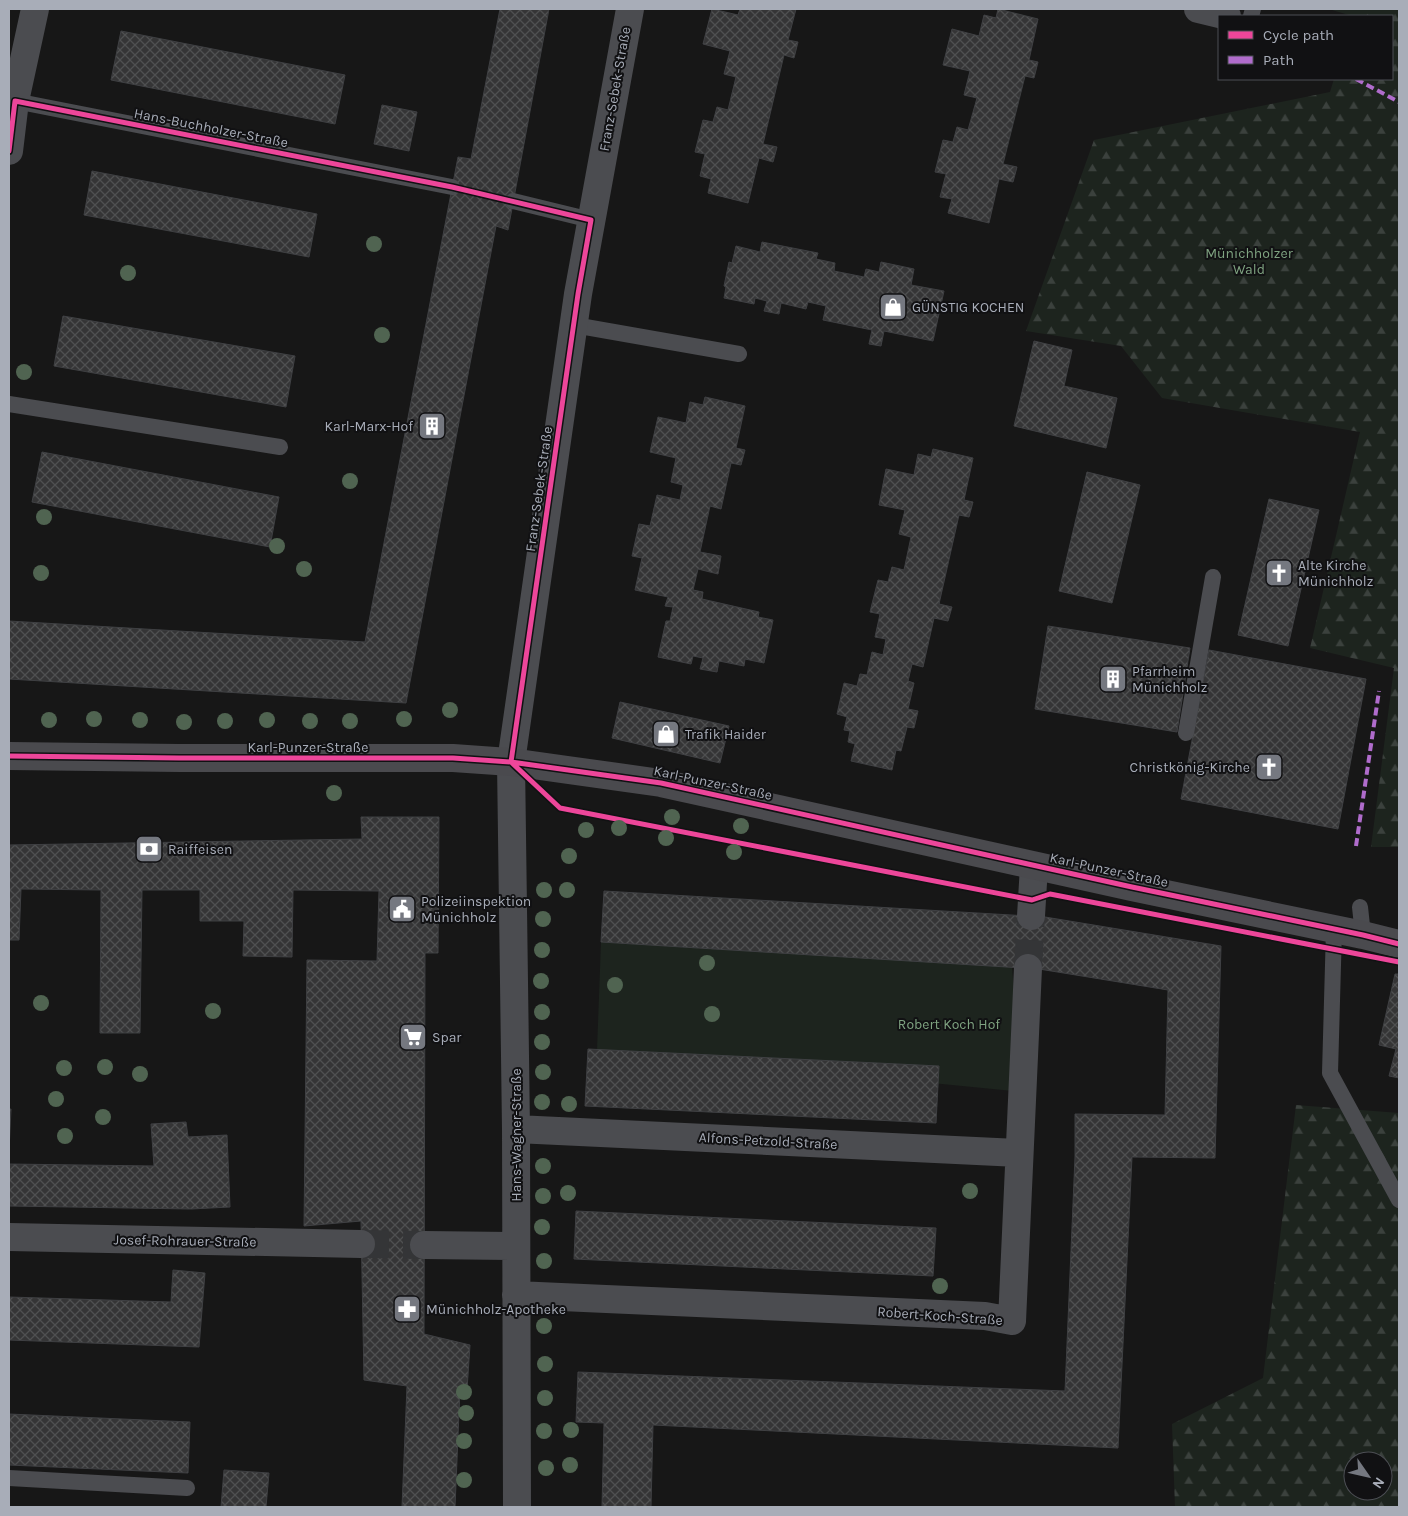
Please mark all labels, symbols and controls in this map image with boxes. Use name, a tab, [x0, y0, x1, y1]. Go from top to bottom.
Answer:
legend	[1218, 15, 1393, 80]
street label: Franz-Sebek-Straße	[596, 25, 634, 153]
text: Cycle path	[1263, 26, 1334, 44]
text: Path	[1263, 51, 1294, 69]
street label: Hans-Buchholzer-Straße	[132, 105, 290, 151]
park label: Münichholzer Wald	[1205, 245, 1294, 278]
shop icon: GÜNSTIG KOCHEN	[878, 292, 908, 322]
place label: GÜNSTIG KOCHEN	[912, 299, 1024, 316]
building icon: Karl-Marx-Hof	[417, 411, 447, 441]
place label: Karl-Marx-Hof	[324, 418, 413, 435]
street label: Franz-Sebek-Straße	[522, 425, 556, 553]
place label: Alte Kirche Münichholz	[1298, 557, 1373, 590]
church icon: Alte Kirche Münichholz	[1264, 558, 1294, 588]
place label: Pfarrheim Münichholz	[1132, 663, 1207, 696]
building icon: Pfarrheim Münichholz	[1098, 664, 1128, 694]
shop icon: Trafik Haider	[651, 719, 681, 749]
place label: Trafik Haider	[685, 726, 767, 743]
street label: Karl-Punzer-Straße	[248, 739, 368, 756]
church icon: Christkönig-Kirche	[1254, 752, 1284, 782]
place label: Christkönig-Kirche	[1130, 759, 1250, 776]
street label: Karl-Punzer-Straße	[652, 762, 774, 804]
bank icon: Raiffeisen	[134, 834, 164, 864]
place label: Raiffeisen	[168, 841, 232, 858]
street label: Karl-Punzer-Straße	[1048, 849, 1170, 891]
place label: Polizeiinspektion Münichholz	[421, 893, 531, 926]
public building icon: Polizeiinspektion Münichholz	[387, 894, 417, 924]
park label: Robert Koch Hof	[898, 1016, 1000, 1033]
supermarket icon: Spar	[398, 1022, 428, 1052]
place label: Spar	[432, 1029, 462, 1046]
street label: Hans-Wagner-Straße	[508, 1068, 525, 1202]
street label: Alfons-Petzold-Straße	[698, 1129, 838, 1153]
street label: Josef-Rohrauer-Straße	[113, 1231, 257, 1251]
pharmacy icon: Münichholz-Apotheke	[392, 1294, 422, 1324]
place label: Münichholz-Apotheke	[426, 1301, 566, 1318]
street label: Robert-Koch-Straße	[877, 1303, 1003, 1329]
north arrow	[1343, 1451, 1393, 1501]
text: N	[1369, 1474, 1388, 1492]

